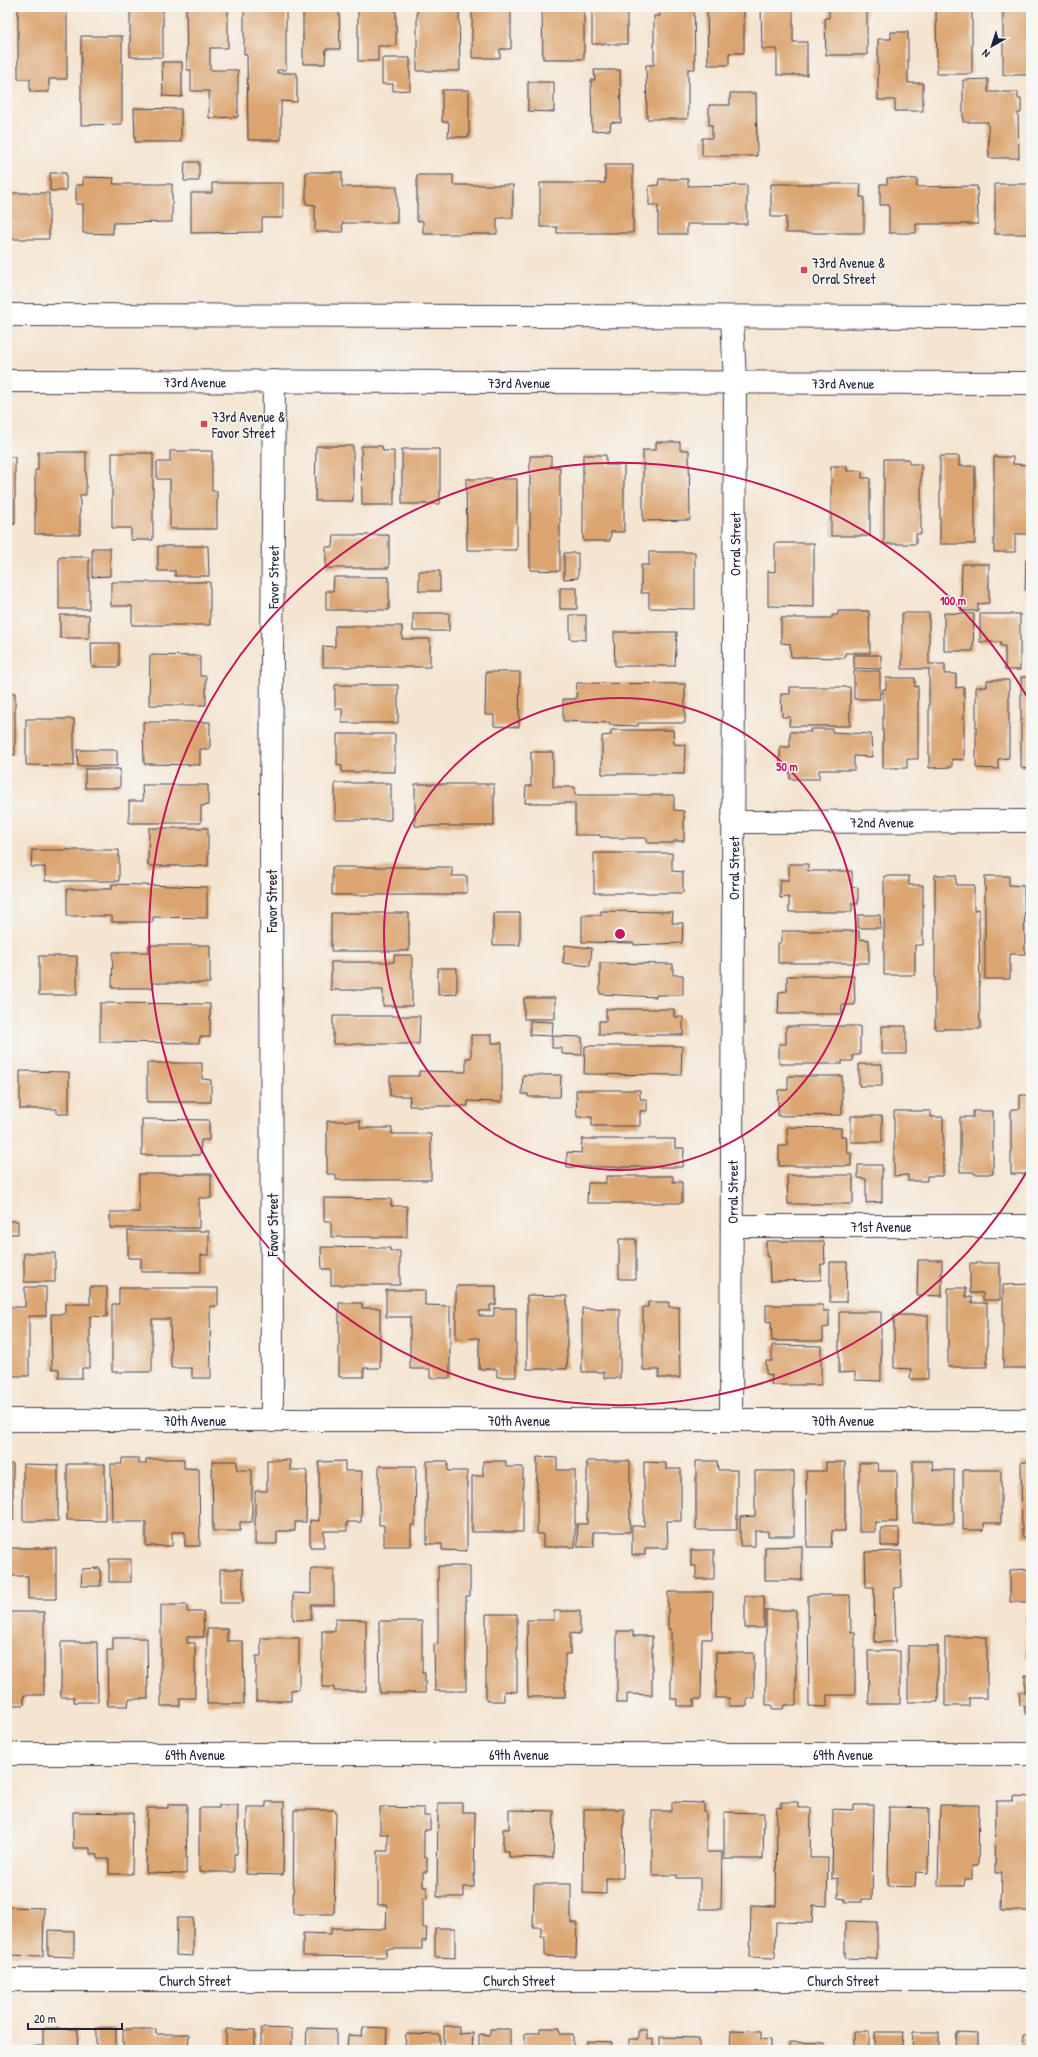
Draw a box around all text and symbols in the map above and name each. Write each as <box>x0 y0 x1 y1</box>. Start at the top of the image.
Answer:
north arrow <box>972 26 1012 66</box>
text: N <box>979 46 992 61</box>
place label: 73rd Avenue & Orral Street <box>812 253 885 288</box>
marker: 73rd Avenue & Orral Street <box>799 265 809 275</box>
street label: 73rd Avenue <box>164 372 227 391</box>
street label: 73rd Avenue <box>488 372 551 392</box>
street label: 73rd Avenue <box>812 373 875 392</box>
place label: 73rd Avenue & Favor Street <box>211 407 285 442</box>
marker: 73rd Avenue & Favor Street <box>199 419 209 429</box>
street label: Orral Street <box>725 512 744 576</box>
street label: Favor Street <box>263 545 282 610</box>
text: 100 m <box>940 592 966 609</box>
text: 50 m <box>776 758 798 775</box>
street label: 72nd Avenue <box>850 812 914 831</box>
street label: Orral Street <box>724 836 743 900</box>
street label: Favor Street <box>262 869 281 934</box>
centre of rings <box>613 927 627 941</box>
street label: Orral Street <box>722 1160 742 1224</box>
street label: Favor Street <box>263 1193 282 1258</box>
street label: 71st Avenue <box>850 1217 912 1236</box>
street label: 70th Avenue <box>164 1411 227 1430</box>
street label: 70th Avenue <box>488 1411 551 1430</box>
street label: 70th Avenue <box>812 1411 875 1430</box>
street label: 69th Avenue <box>165 1745 226 1764</box>
street label: 69th Avenue <box>489 1745 550 1764</box>
street label: 69th Avenue <box>813 1745 874 1764</box>
street label: Church Street <box>159 1971 231 1990</box>
street label: Church Street <box>483 1971 555 1990</box>
street label: Church Street <box>807 1971 879 1990</box>
scale bar <box>28 2005 122 2031</box>
text: 20 m <box>34 2010 56 2027</box>

